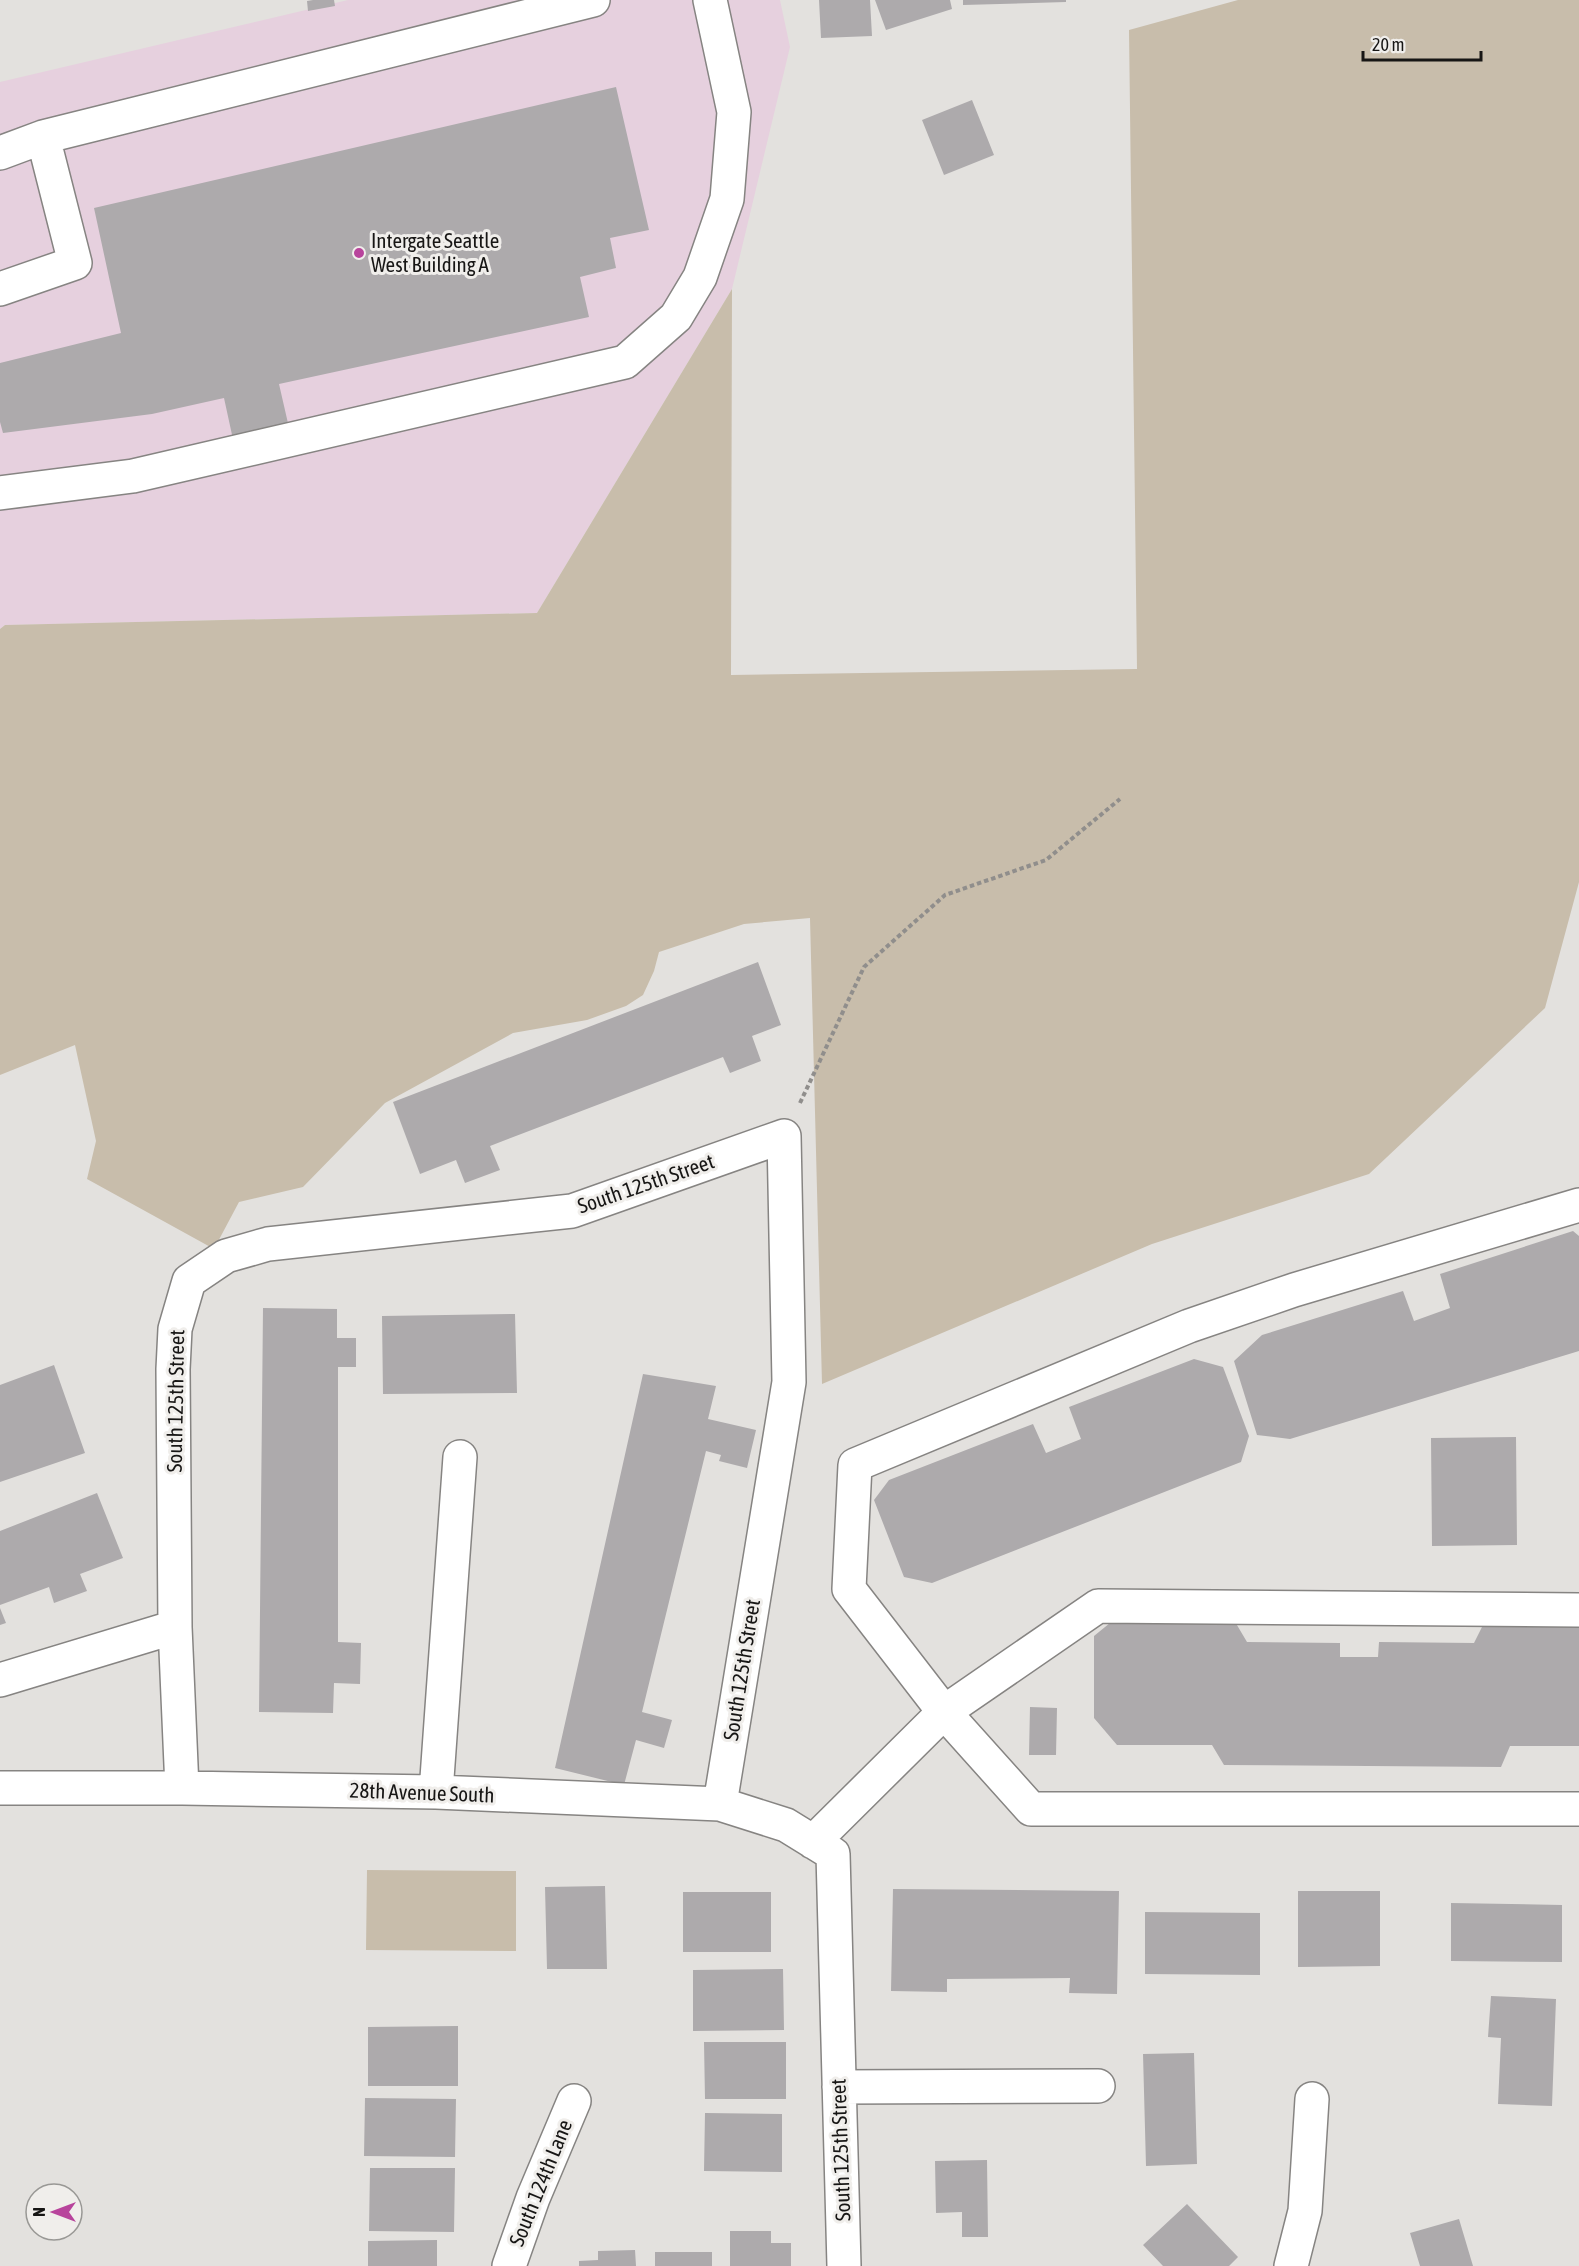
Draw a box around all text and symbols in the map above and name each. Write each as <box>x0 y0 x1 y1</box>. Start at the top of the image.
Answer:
scale bar <box>1363 24 1482 62</box>
text: 20 m <box>1372 34 1404 55</box>
place label: Intergate Seattle West Building A <box>371 228 499 276</box>
marker: Intergate Seattle West Building A <box>352 246 366 260</box>
street label: South 125th Street <box>574 1148 717 1218</box>
street label: South 125th Street <box>162 1329 188 1473</box>
street label: South 125th Street <box>718 1597 764 1742</box>
street label: 28th Avenue South <box>349 1777 495 1807</box>
street label: South 125th Street <box>826 2078 854 2222</box>
street label: South 124th Lane <box>504 2116 576 2249</box>
north arrow <box>24 2182 84 2242</box>
text: N <box>30 2207 48 2217</box>

